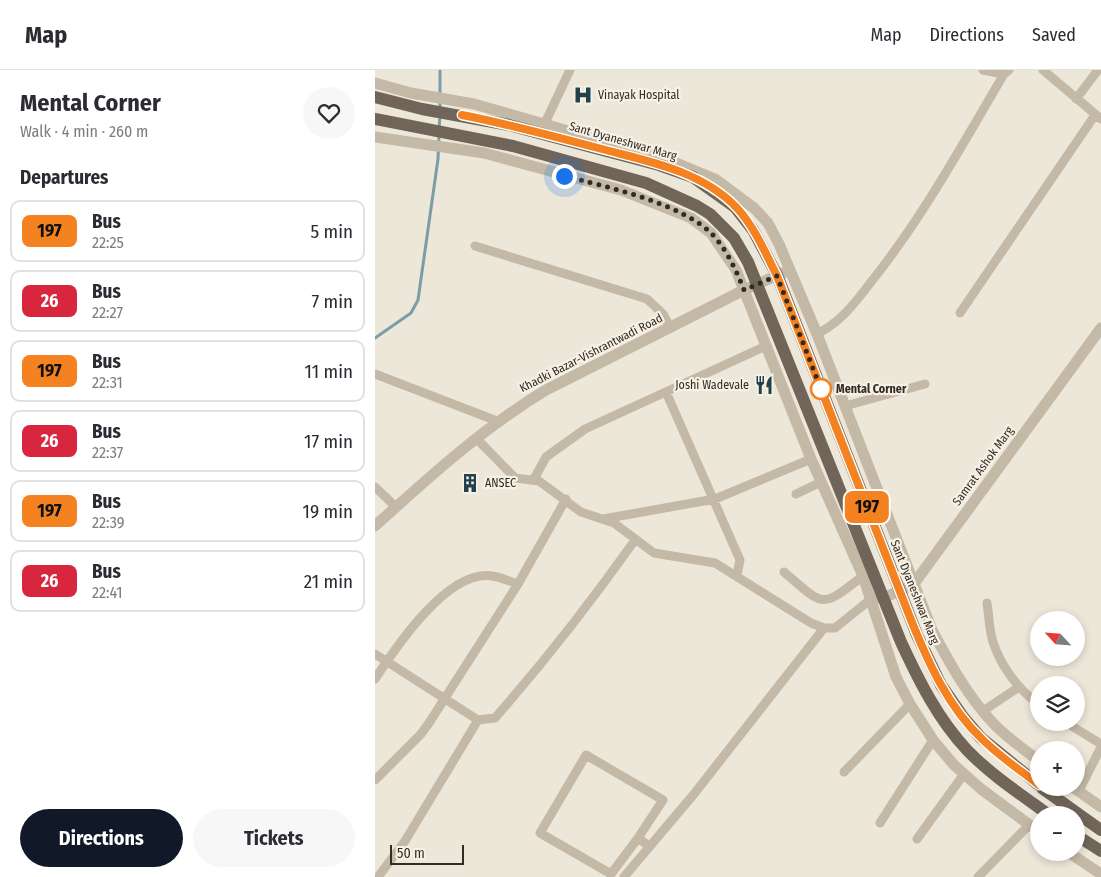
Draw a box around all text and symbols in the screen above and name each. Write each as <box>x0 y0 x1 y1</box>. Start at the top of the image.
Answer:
text: Map <box>25 21 67 49</box>
text: Map <box>870 24 902 46</box>
text: Directions <box>930 24 1004 46</box>
text: Saved <box>1032 24 1076 46</box>
hospital icon: Vinayak Hospital <box>572 84 594 106</box>
button: heart <box>303 87 355 139</box>
place label: Vinayak Hospital <box>598 88 680 102</box>
text: Mental Corner <box>20 89 161 117</box>
street label: Sant Dyaneshwar Marg <box>568 119 679 163</box>
text: Walk · 4 min · 260 m <box>20 122 148 141</box>
your location <box>552 164 577 189</box>
text: Departures <box>20 166 108 189</box>
text: Bus <box>92 210 121 233</box>
text: 197 <box>37 220 62 242</box>
text: 5 min <box>310 220 353 243</box>
text: 22:25 <box>92 233 124 252</box>
text: Bus <box>92 280 121 303</box>
text: 26 <box>41 290 58 312</box>
text: 7 min <box>311 290 353 313</box>
text: 22:27 <box>92 303 123 322</box>
street label: Khadki Bazar-Vishrantwadi Road <box>517 311 665 395</box>
text: Bus <box>92 350 121 373</box>
text: 197 <box>37 360 62 382</box>
text: 11 min <box>305 360 353 383</box>
text: 22:31 <box>92 373 123 392</box>
restaurant icon: Joshi Wadevale <box>753 374 775 396</box>
place label: Joshi Wadevale <box>675 378 749 392</box>
marker: Mental Corner <box>810 378 832 400</box>
place label: Mental Corner <box>836 382 907 396</box>
text: Bus <box>92 420 121 443</box>
street label: Samrat Ashok Marg <box>950 424 1017 508</box>
text: 26 <box>41 430 58 452</box>
text: 17 min <box>304 430 353 453</box>
text: 22:37 <box>92 443 123 462</box>
building icon: ANSEC <box>459 472 481 494</box>
place label: ANSEC <box>485 476 516 490</box>
text: Bus <box>92 490 121 513</box>
line badge: 197 <box>838 491 896 523</box>
text: 197 <box>855 496 879 518</box>
text: 197 <box>37 500 62 522</box>
text: 19 min <box>302 500 353 523</box>
text: 22:39 <box>92 513 124 532</box>
street label: Sant Dyaneshwar Marg <box>888 538 942 647</box>
text: Bus <box>92 560 121 583</box>
text: 26 <box>41 570 58 592</box>
text: 21 min <box>304 570 353 593</box>
text: 22:41 <box>92 583 123 602</box>
north arrow <box>1030 611 1085 666</box>
map controls <box>1030 611 1085 861</box>
button: layers <box>1030 676 1085 731</box>
button: + <box>1030 741 1085 796</box>
button: − <box>1030 806 1085 861</box>
button: Directions <box>20 809 183 867</box>
button: Tickets <box>193 809 355 867</box>
scale bar <box>390 842 464 865</box>
text: 50 m <box>397 845 425 862</box>

